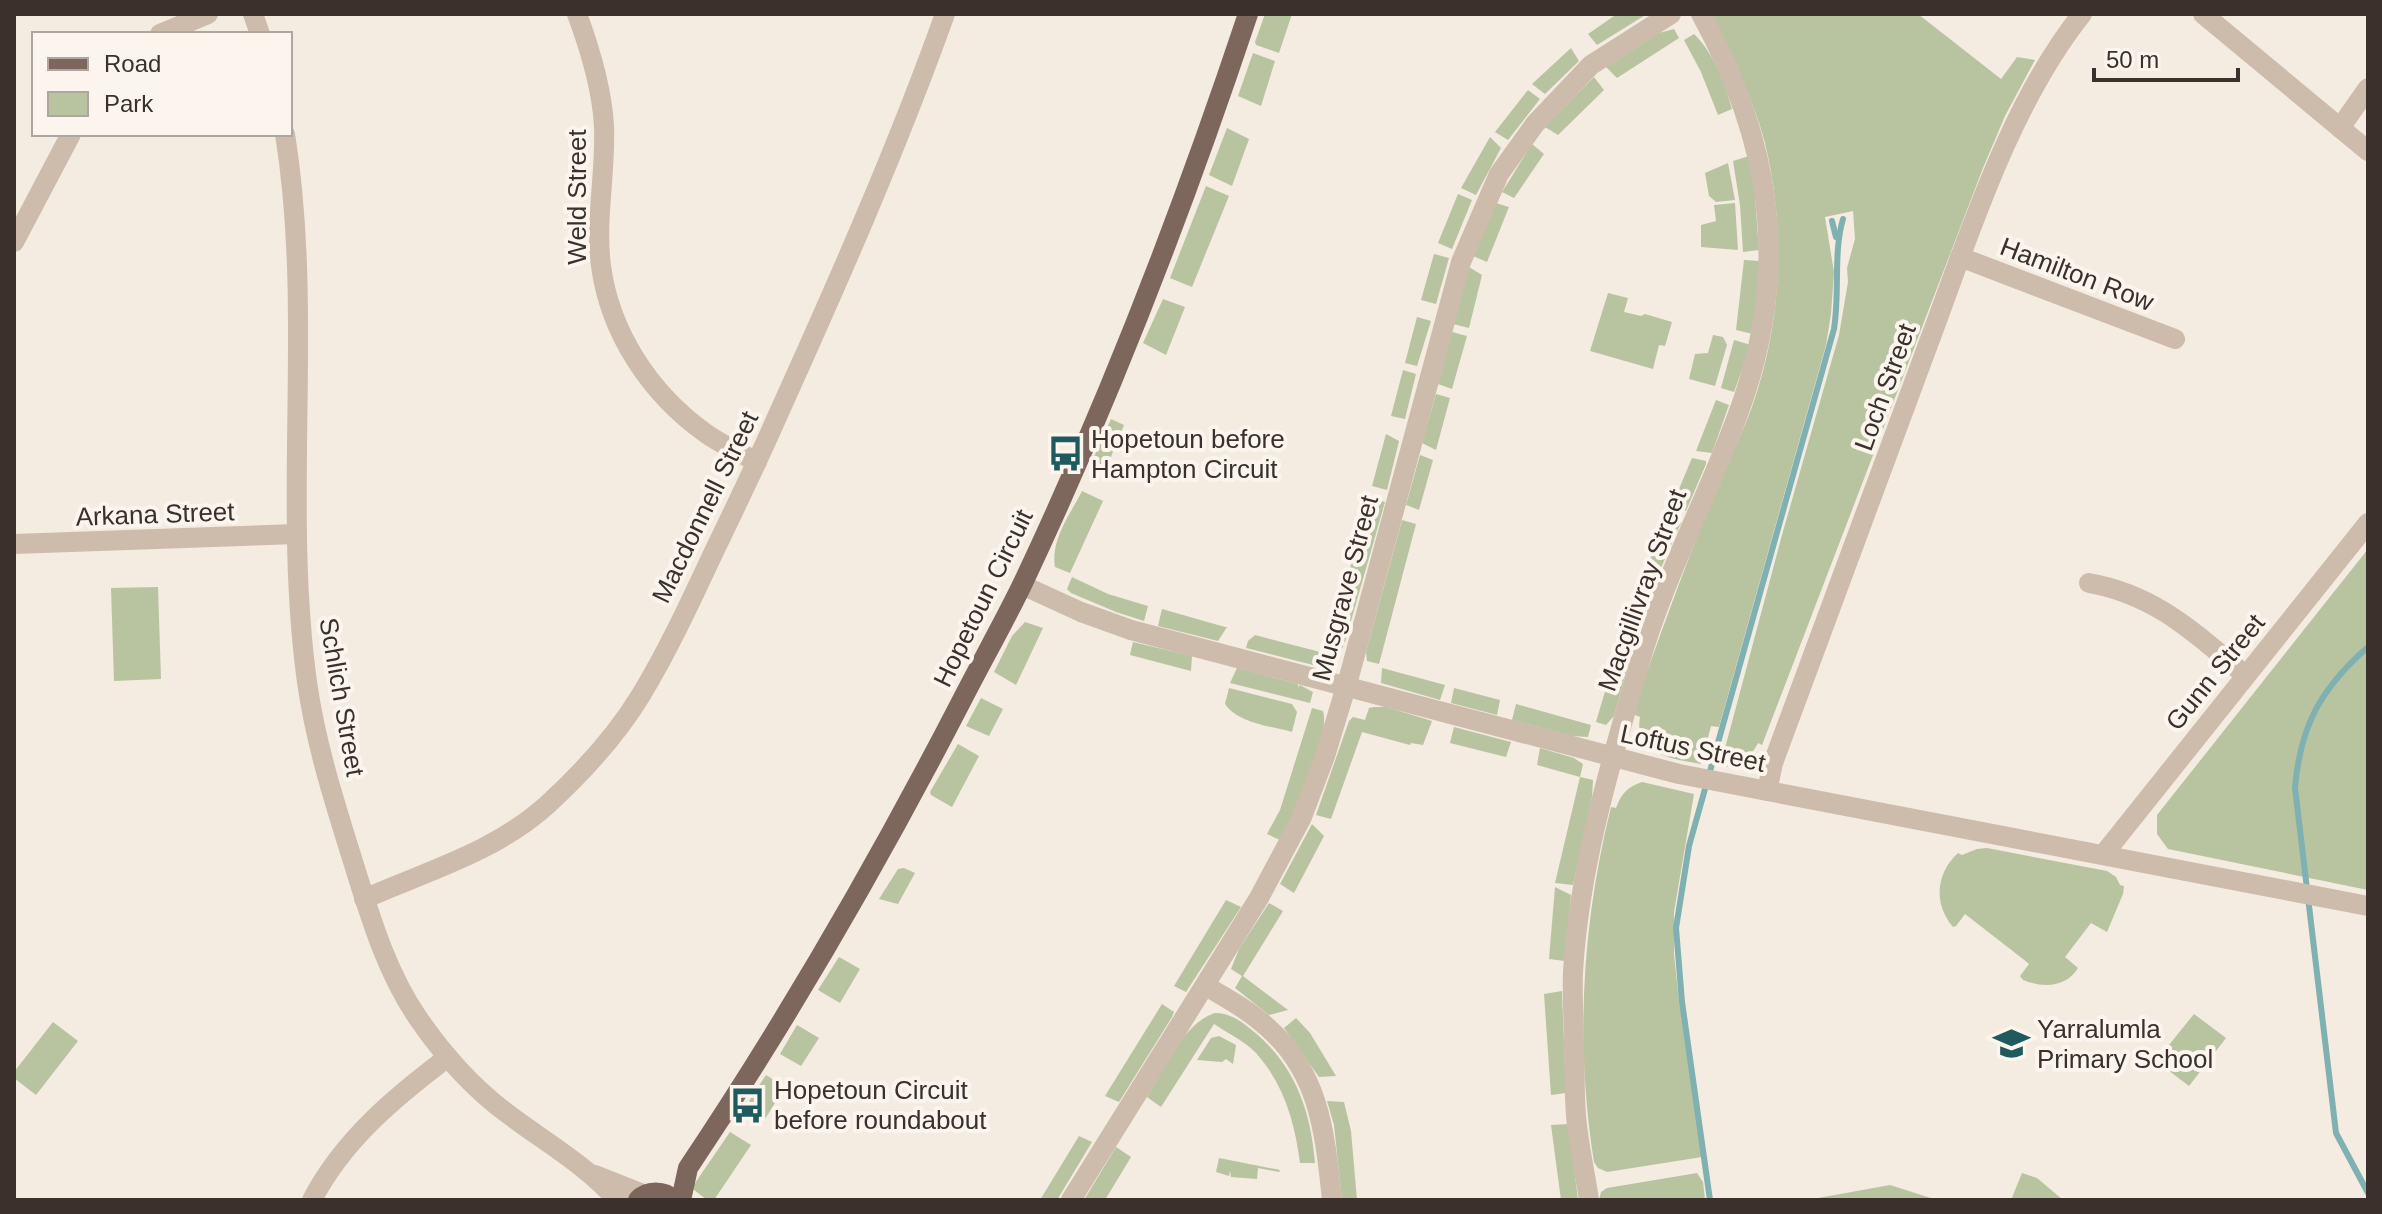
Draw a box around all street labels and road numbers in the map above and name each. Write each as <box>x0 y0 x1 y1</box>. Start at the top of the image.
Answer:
street label: Weld Street <box>562 129 592 265</box>
street label: Hamilton Row <box>1996 231 2158 317</box>
street label: Loch Street <box>1848 319 1922 455</box>
street label: Macdonnell Street <box>646 406 765 608</box>
street label: Macgillivray Street <box>1592 484 1693 695</box>
street label: Musgrave Street <box>1306 491 1384 684</box>
street label: Arkana Street <box>75 496 236 532</box>
street label: Hopetoun Circuit <box>927 504 1039 692</box>
street label: Gunn Street <box>2159 607 2271 736</box>
street label: Schlich Street <box>313 615 371 779</box>
street label: Loftus Street <box>1618 718 1769 778</box>

